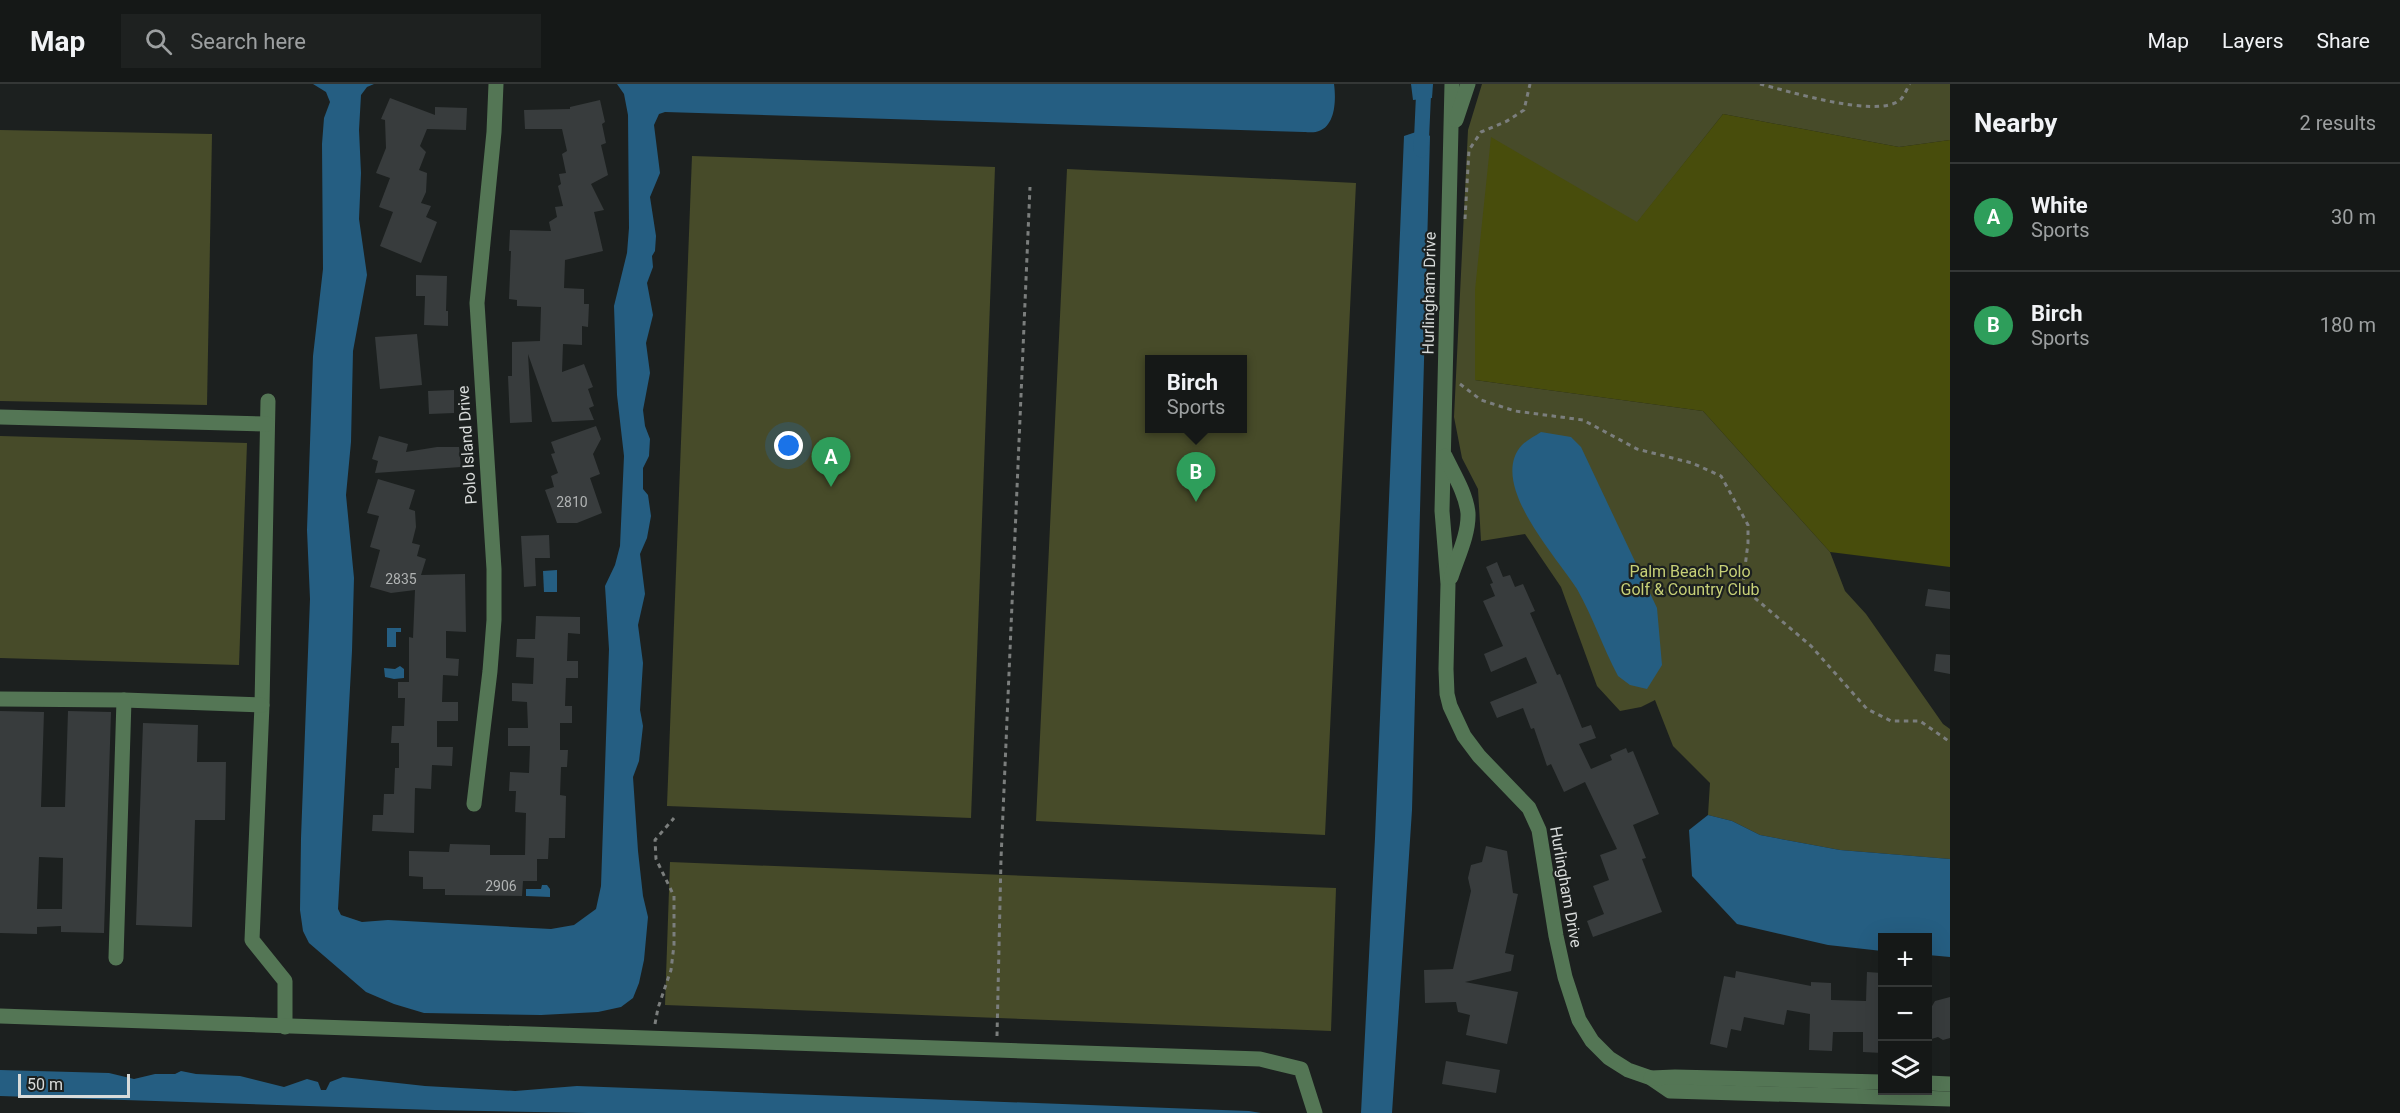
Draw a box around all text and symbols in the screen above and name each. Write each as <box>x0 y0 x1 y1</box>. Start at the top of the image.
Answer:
search box <box>121 14 541 68</box>
text: Map <box>30 25 85 58</box>
icon: search <box>142 25 175 58</box>
text: Search here <box>190 29 306 54</box>
text: Map <box>2147 29 2189 53</box>
text: Layers <box>2222 29 2283 53</box>
text: Share <box>2316 29 2370 53</box>
text: Nearby <box>1974 108 2057 138</box>
text: 2 results <box>2300 111 2376 135</box>
text: White <box>2031 193 2088 218</box>
text: A <box>1987 205 2000 229</box>
text: 30 m <box>2331 205 2376 229</box>
text: Sports <box>2031 218 2090 242</box>
street label: Hurlingham Drive <box>1418 231 1440 355</box>
text: Birch <box>2031 301 2083 326</box>
text: B <box>1987 313 2000 337</box>
text: 180 m <box>2320 313 2376 337</box>
text: Sports <box>2031 326 2090 350</box>
popup <box>1145 355 1247 433</box>
text: Birch <box>1167 370 1218 395</box>
street label: Polo Island Drive <box>453 385 481 505</box>
text: Sports <box>1167 395 1225 419</box>
your location <box>774 431 803 460</box>
pin: A <box>812 438 850 487</box>
pin: B <box>1176 452 1216 502</box>
house number: 2810 <box>556 494 588 510</box>
park label: Palm Beach Polo Golf & Country Club <box>1620 562 1760 599</box>
house number: 2835 <box>385 571 417 587</box>
street label: Hurlingham Drive <box>1546 825 1586 949</box>
house number: 2906 <box>485 878 517 894</box>
map controls <box>1878 933 1932 1095</box>
button: + <box>1878 933 1932 987</box>
button: − <box>1878 987 1932 1041</box>
button: layers <box>1878 1041 1932 1095</box>
scale bar <box>18 1071 130 1098</box>
text: 50 m <box>27 1075 63 1094</box>

